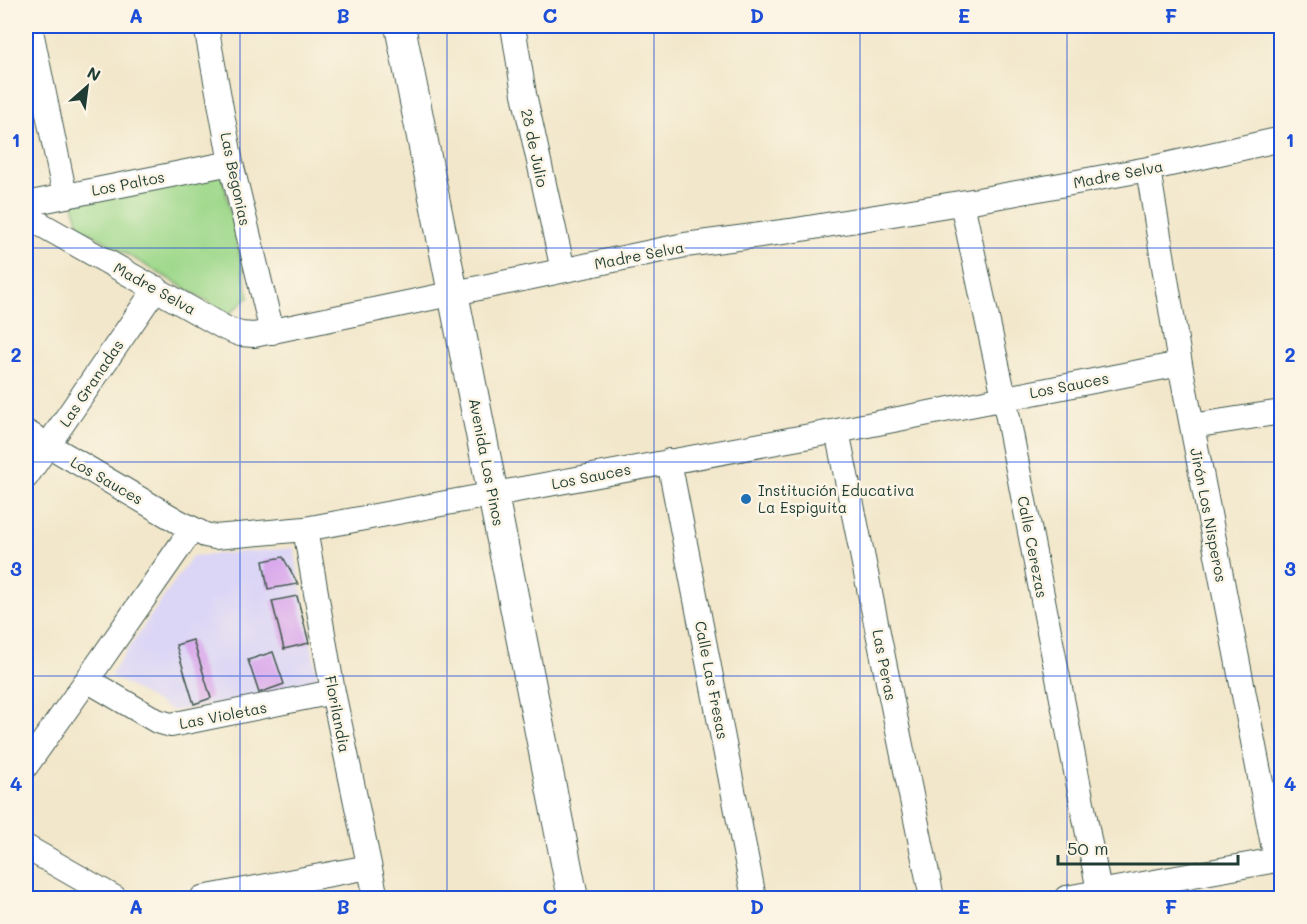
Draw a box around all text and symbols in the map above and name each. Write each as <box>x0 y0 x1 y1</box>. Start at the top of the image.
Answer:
text: A <box>129 2 143 28</box>
text: B <box>336 2 350 28</box>
text: C <box>543 2 558 28</box>
text: D <box>750 2 764 28</box>
text: E <box>958 2 970 28</box>
text: F <box>1165 2 1178 28</box>
north arrow <box>57 57 117 117</box>
text: N <box>84 61 105 85</box>
street label: 28 de Julio <box>517 107 553 189</box>
text: 1 <box>12 126 20 152</box>
text: 1 <box>1286 126 1294 152</box>
street label: Las Begonias <box>216 130 256 228</box>
street label: Madre Selva <box>1071 155 1165 193</box>
street label: Los Paltos <box>90 166 166 200</box>
street label: Madre Selva <box>592 236 686 274</box>
street label: Madre Selva <box>110 257 200 319</box>
street label: Las Granadas <box>54 335 128 431</box>
text: 2 <box>10 341 22 367</box>
text: 2 <box>1284 341 1296 367</box>
street label: Los Sauces <box>1028 368 1110 402</box>
street label: Avenida Los Pinos <box>465 396 509 528</box>
street label: Jirón Los Nisperos <box>1186 446 1232 584</box>
street label: Los Sauces <box>67 451 147 509</box>
street label: Los Sauces <box>550 459 632 493</box>
place label: Institución Educativa La Espiguita <box>758 480 915 517</box>
marker: Institución Educativa La Espiguita <box>739 492 753 506</box>
street label: Calle Cerezas <box>1013 494 1053 600</box>
text: 3 <box>10 555 22 581</box>
text: 3 <box>1284 555 1296 581</box>
street label: Calle Las Fresas <box>691 619 733 741</box>
street label: Las Peras <box>868 628 902 702</box>
street label: Florilandia <box>321 674 355 754</box>
street label: Las Violetas <box>178 697 268 733</box>
text: 4 <box>10 770 23 796</box>
text: 4 <box>1284 770 1297 796</box>
scale bar <box>1058 828 1238 866</box>
text: 50 m <box>1067 836 1109 860</box>
text: A <box>129 893 143 919</box>
text: B <box>336 893 350 919</box>
text: C <box>543 893 558 919</box>
text: D <box>750 893 764 919</box>
text: E <box>958 893 970 919</box>
text: F <box>1165 893 1178 919</box>

